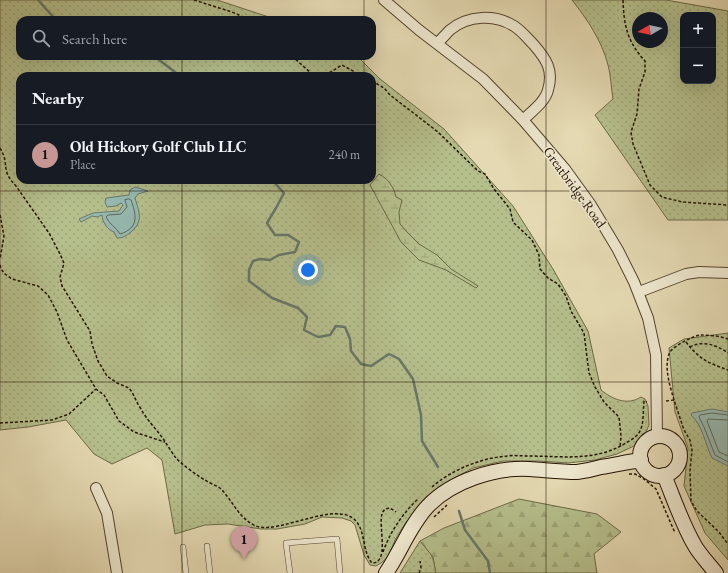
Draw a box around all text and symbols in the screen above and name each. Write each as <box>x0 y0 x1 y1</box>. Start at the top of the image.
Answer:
north arrow <box>632 12 668 48</box>
map controls <box>680 12 716 84</box>
button: + <box>680 12 716 48</box>
search box <box>16 16 376 60</box>
icon: search <box>30 27 52 49</box>
text: Search here <box>62 29 127 48</box>
button: − <box>680 48 716 84</box>
text: Nearby <box>32 87 84 109</box>
text: Old Hickory Golf Club LLC <box>70 137 246 156</box>
street label: Greatbridge Road <box>539 143 611 232</box>
text: 1 <box>42 146 48 163</box>
text: 240 m <box>329 146 360 163</box>
text: Place <box>70 156 96 173</box>
your location <box>298 260 318 280</box>
pin: 1 <box>231 526 257 559</box>

